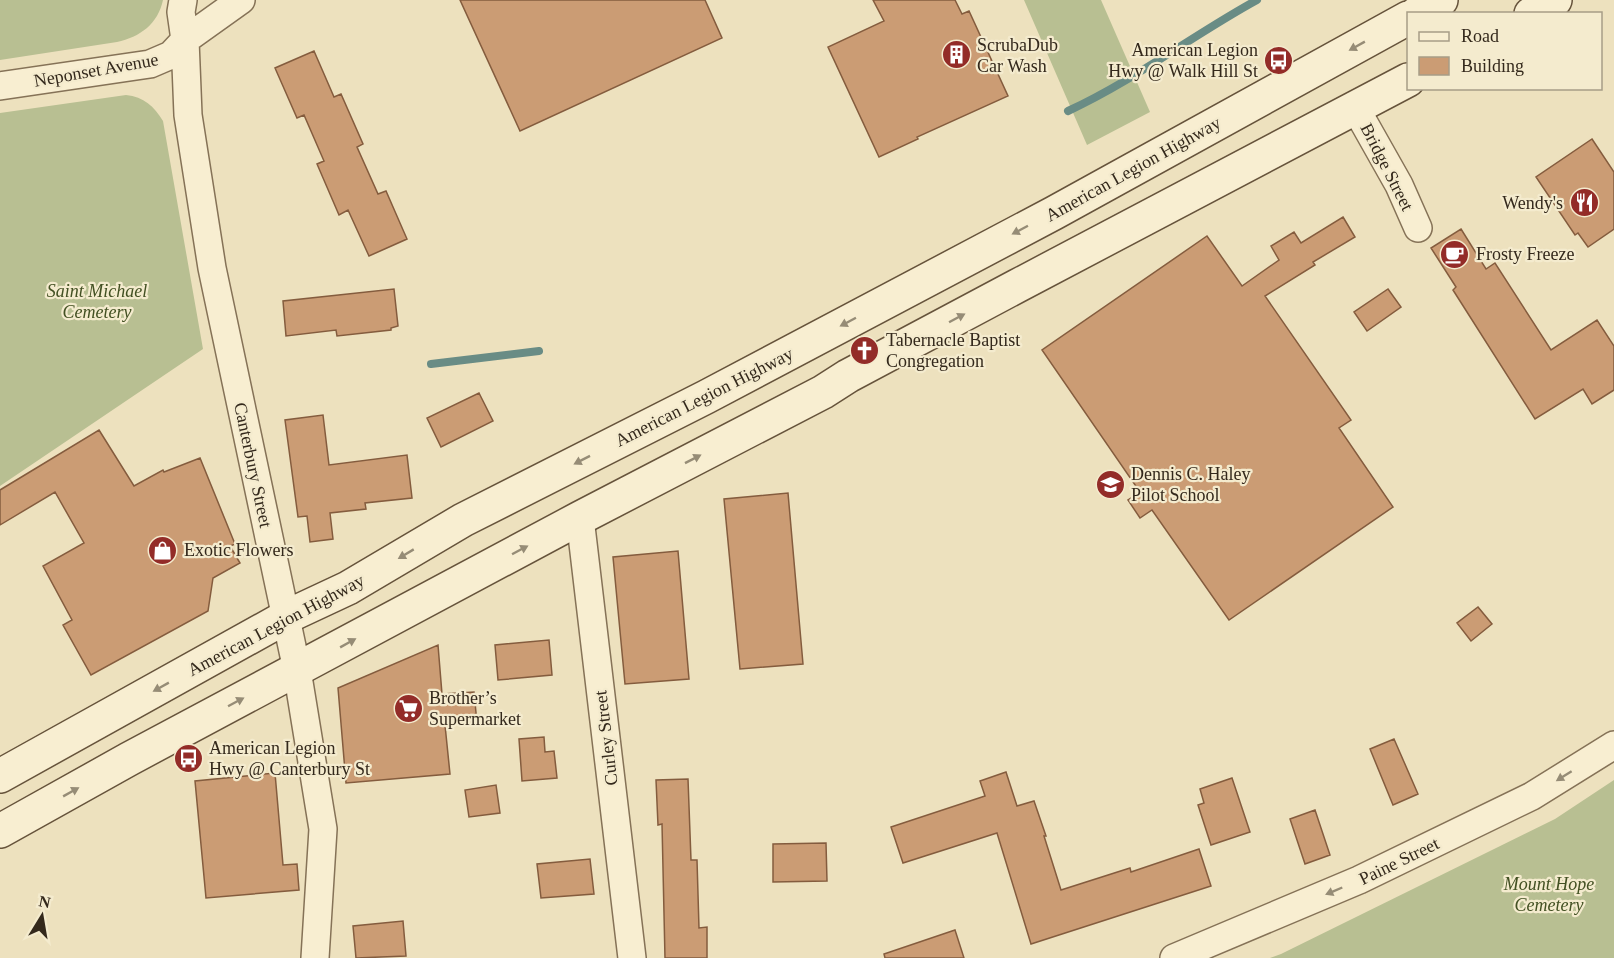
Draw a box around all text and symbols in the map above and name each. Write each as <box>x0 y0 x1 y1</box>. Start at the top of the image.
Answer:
legend <box>1407 12 1602 90</box>
text: Road <box>1461 26 1499 46</box>
place label: ScrubaDub Car Wash <box>977 35 1058 76</box>
building icon: ScrubaDub Car Wash <box>940 39 972 71</box>
place label: American Legion Hwy @ Walk Hill St <box>1108 40 1258 81</box>
one-way arrow <box>1348 41 1365 51</box>
bus stop icon: American Legion Hwy @ Walk Hill St <box>1263 44 1295 76</box>
street label: Neponset Avenue <box>32 49 160 91</box>
text: Building <box>1461 56 1524 76</box>
street label: American Legion Highway <box>1042 113 1224 225</box>
street label: Bridge Street <box>1356 120 1418 214</box>
restaurant icon: Wendy's <box>1568 187 1600 219</box>
place label: Wendy's <box>1502 193 1563 213</box>
one-way arrow <box>1012 226 1029 235</box>
cafe icon: Frosty Freeze <box>1439 238 1471 270</box>
place label: Frosty Freeze <box>1476 244 1574 264</box>
park label: Saint Michael Cemetery <box>47 281 147 322</box>
one-way arrow <box>949 313 966 323</box>
one-way arrow <box>839 317 856 327</box>
place label: Tabernacle Baptist Congregation <box>886 330 1020 371</box>
church icon: Tabernacle Baptist Congregation <box>849 334 881 366</box>
street label: American Legion Highway <box>612 343 796 451</box>
street label: Canterbury Street <box>230 401 276 529</box>
one-way arrow <box>573 455 590 465</box>
one-way arrow <box>684 455 701 464</box>
place label: Dennis C. Haley Pilot School <box>1131 464 1250 505</box>
school or university icon: Dennis C. Haley Pilot School <box>1094 468 1126 500</box>
shop icon: Exotic Flowers <box>147 534 179 566</box>
place label: Exotic Flowers <box>184 540 294 560</box>
one-way arrow <box>512 545 529 555</box>
one-way arrow <box>398 548 415 558</box>
street label: American Legion Highway <box>184 570 368 680</box>
one-way arrow <box>340 638 357 648</box>
one-way arrow <box>152 682 169 692</box>
place label: Brother’s Supermarket <box>429 688 521 729</box>
street label: Curley Street <box>590 689 622 787</box>
supermarket icon: Brother’s Supermarket <box>392 692 424 724</box>
one-way arrow <box>228 697 245 707</box>
place label: American Legion Hwy @ Canterbury St <box>209 738 370 779</box>
bus stop icon: American Legion Hwy @ Canterbury St <box>172 742 204 774</box>
one-way arrow <box>1556 770 1572 781</box>
one-way arrow <box>62 787 79 797</box>
street label: Paine Street <box>1356 833 1442 889</box>
park label: Mount Hope Cemetery <box>1503 874 1594 915</box>
north arrow <box>12 886 72 946</box>
one-way arrow <box>1324 886 1342 896</box>
text: N <box>37 892 52 911</box>

